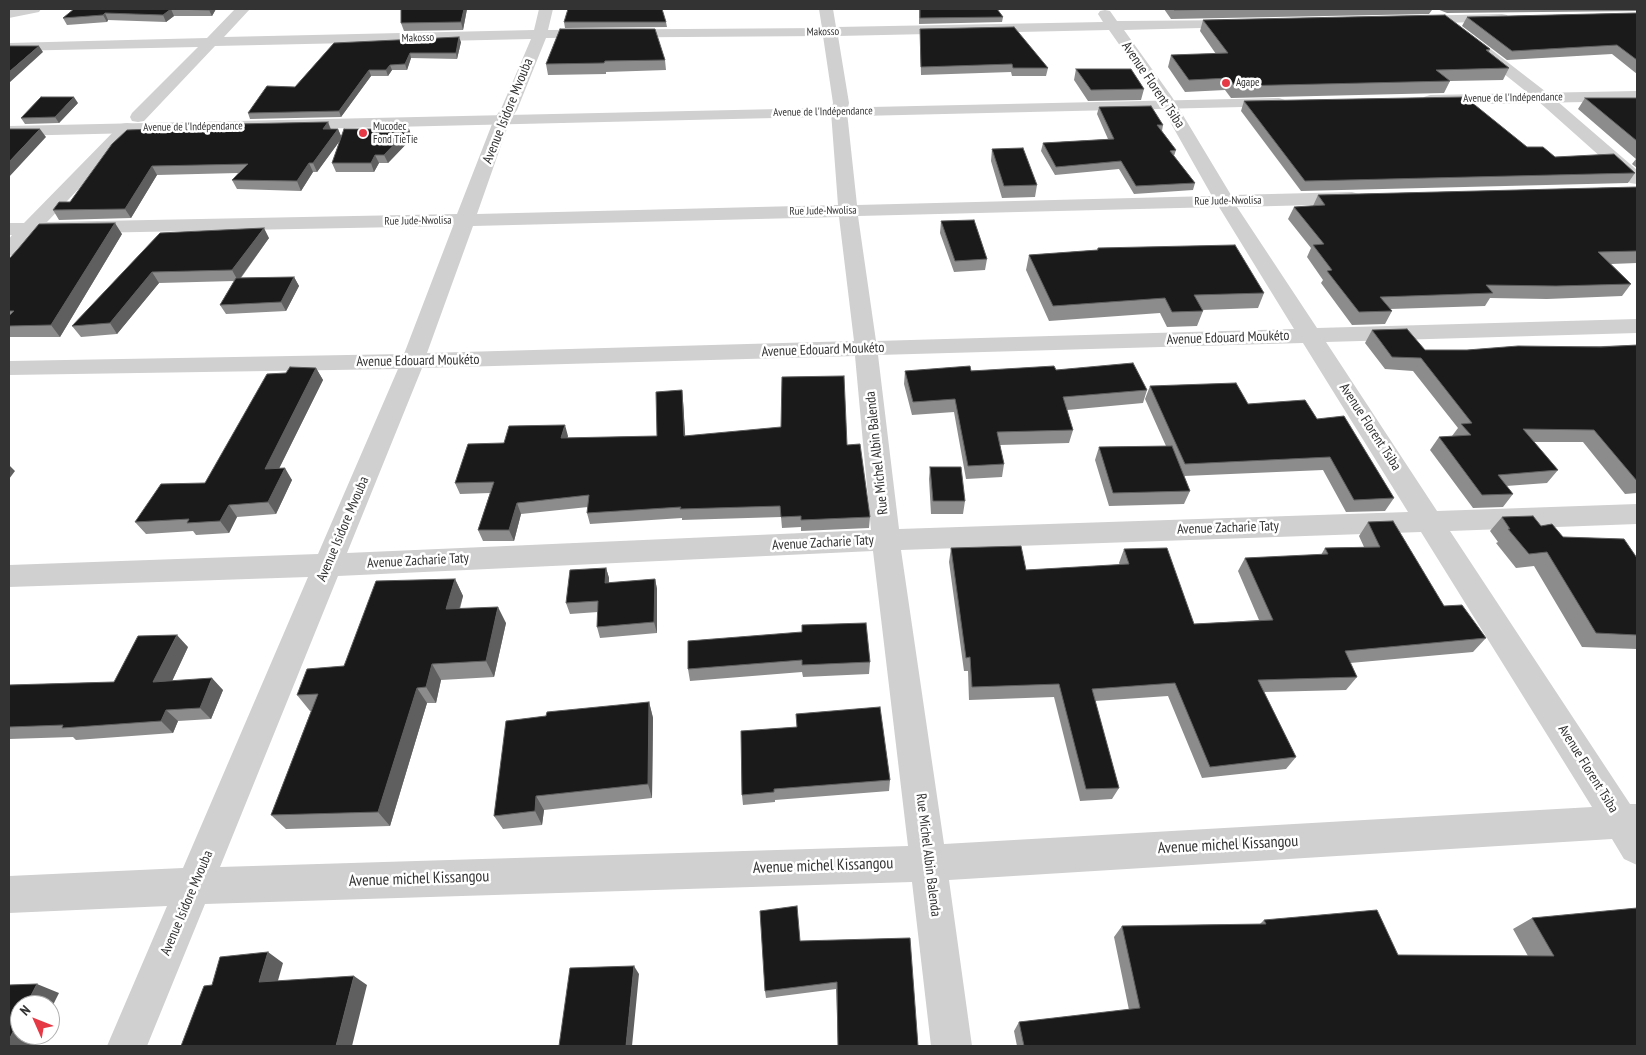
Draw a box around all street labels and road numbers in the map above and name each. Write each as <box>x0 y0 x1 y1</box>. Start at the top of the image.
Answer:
street label: Makosso <box>807 25 839 39</box>
street label: Makosso <box>402 31 434 45</box>
street label: Avenue Florent Tsiba <box>1118 39 1188 131</box>
street label: Avenue Isidore Mvouba <box>479 56 537 166</box>
street label: Avenue de l'Indépendance <box>1463 91 1563 105</box>
street label: Avenue de l'Indépendance <box>773 105 873 119</box>
street label: Avenue de l'Indépendance <box>143 120 243 134</box>
street label: Rue Jude-Nwolisa <box>1194 194 1262 208</box>
street label: Rue Jude-Nwolisa <box>789 204 857 218</box>
street label: Rue Jude-Nwolisa <box>384 214 452 228</box>
street label: Avenue Edouard Moukéto <box>1166 327 1290 349</box>
street label: Avenue Edouard Moukéto <box>761 339 885 361</box>
street label: Avenue Edouard Moukéto <box>356 352 480 370</box>
street label: Avenue Florent Tsiba <box>1336 380 1404 474</box>
street label: Rue Michel Albin Balenda <box>862 391 892 515</box>
street label: Avenue Isidore Mvouba <box>313 474 373 584</box>
street label: Avenue Zacharie Taty <box>1177 518 1279 538</box>
street label: Avenue Zacharie Taty <box>772 532 874 554</box>
street label: Avenue Zacharie Taty <box>367 550 469 572</box>
street label: Avenue Florent Tsiba <box>1554 722 1622 816</box>
street label: Rue Michel Albin Balenda <box>912 793 944 917</box>
street label: Avenue michel Kissangou <box>1157 832 1299 858</box>
street label: Avenue Isidore Mvouba <box>157 848 217 958</box>
street label: Avenue michel Kissangou <box>752 854 894 878</box>
street label: Avenue michel Kissangou <box>348 867 490 891</box>

